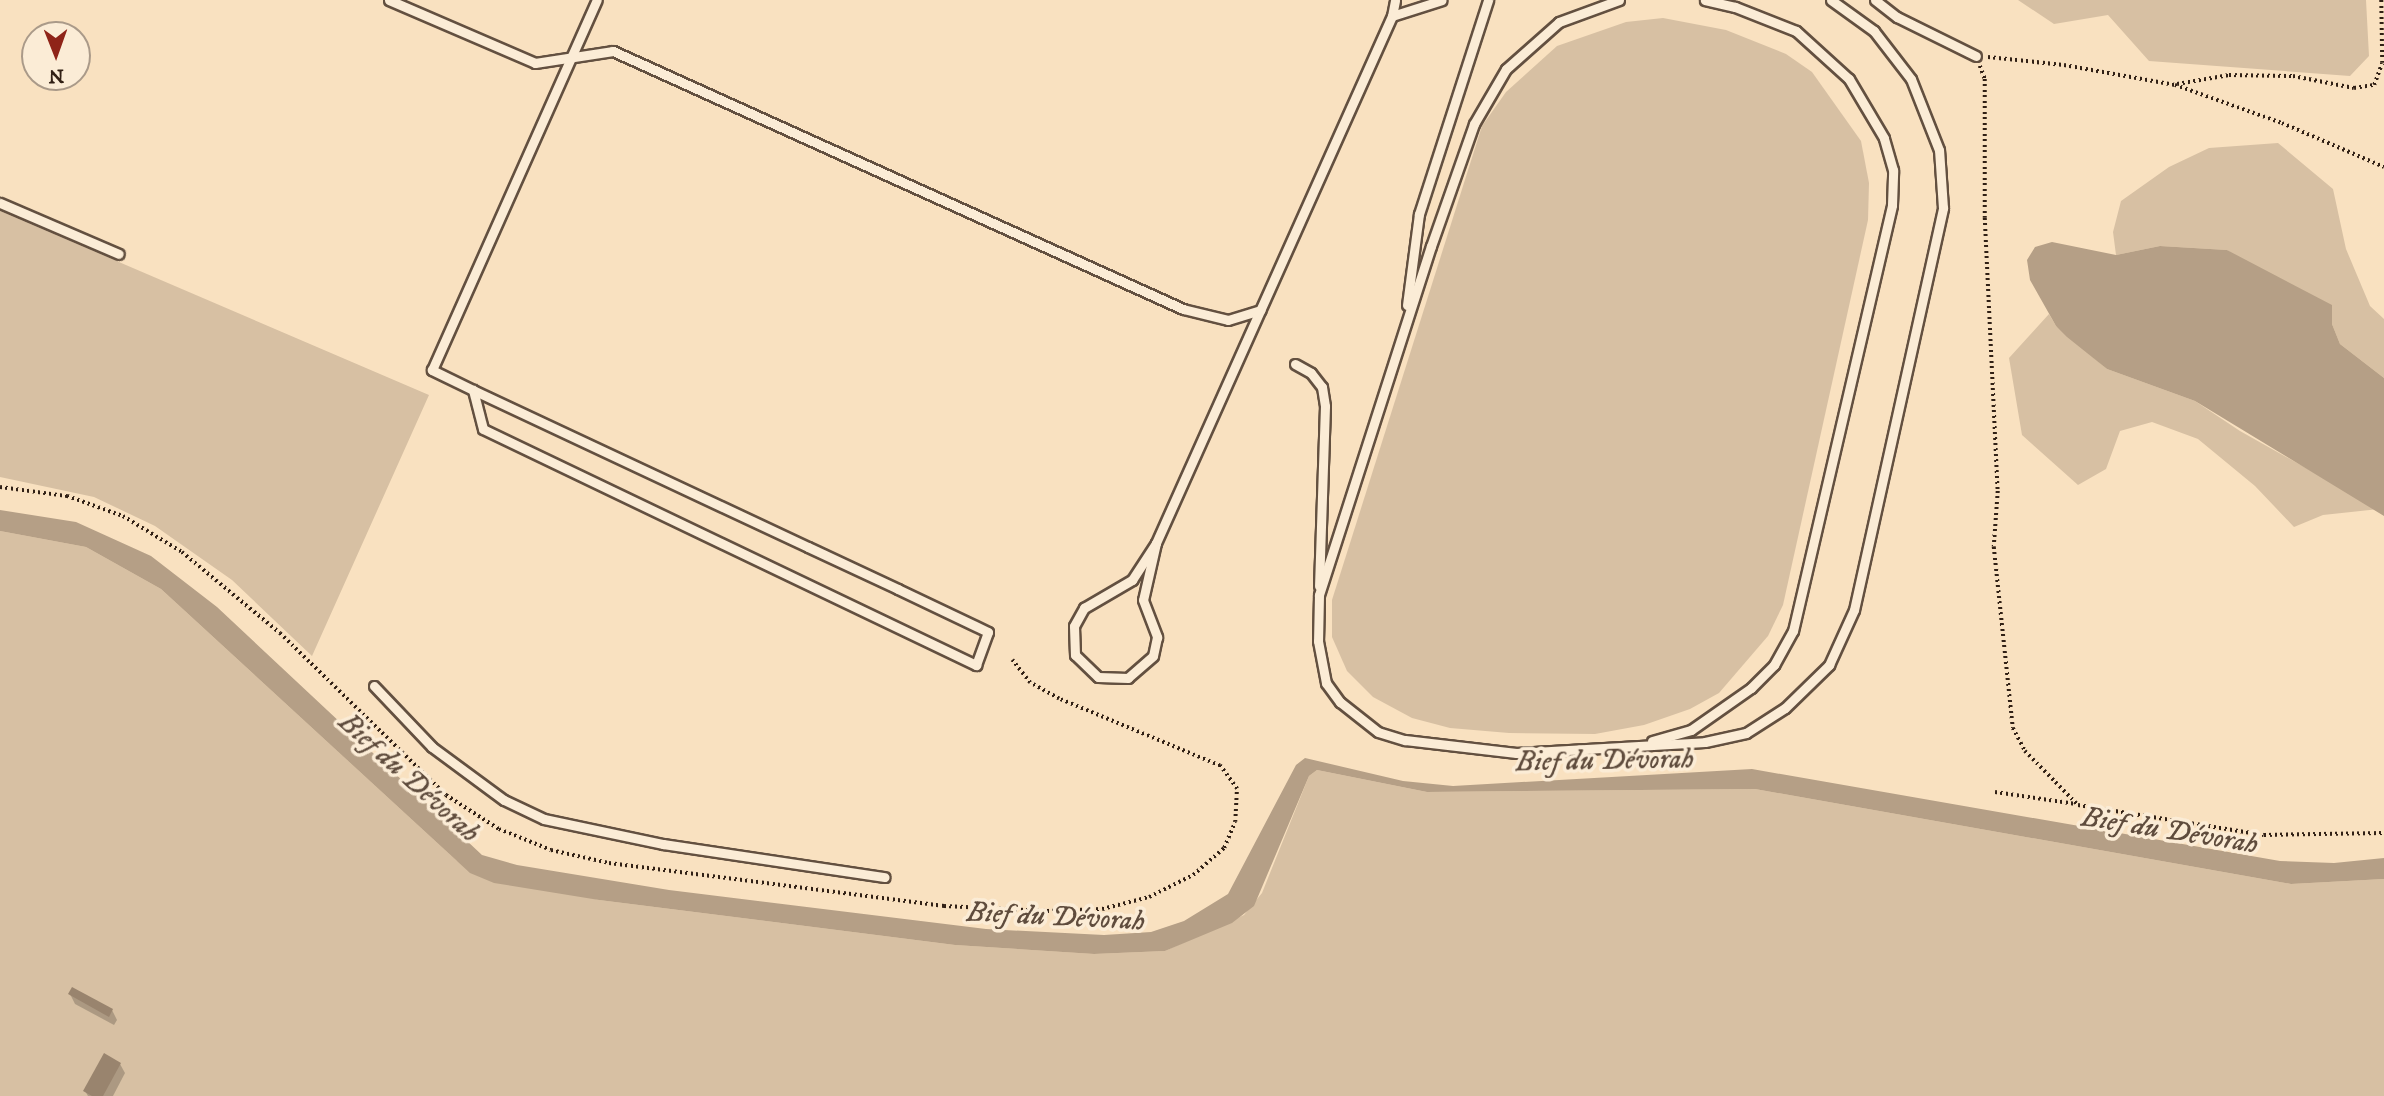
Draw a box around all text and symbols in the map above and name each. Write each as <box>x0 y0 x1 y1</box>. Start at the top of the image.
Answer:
north arrow <box>21 21 91 91</box>
text: N <box>48 64 64 87</box>
water label: Bief du Dévorah <box>332 706 486 850</box>
water label: Bief du Dévorah <box>1516 743 1694 779</box>
water label: Bief du Dévorah <box>2079 800 2261 862</box>
water label: Bief du Dévorah <box>966 896 1146 938</box>

